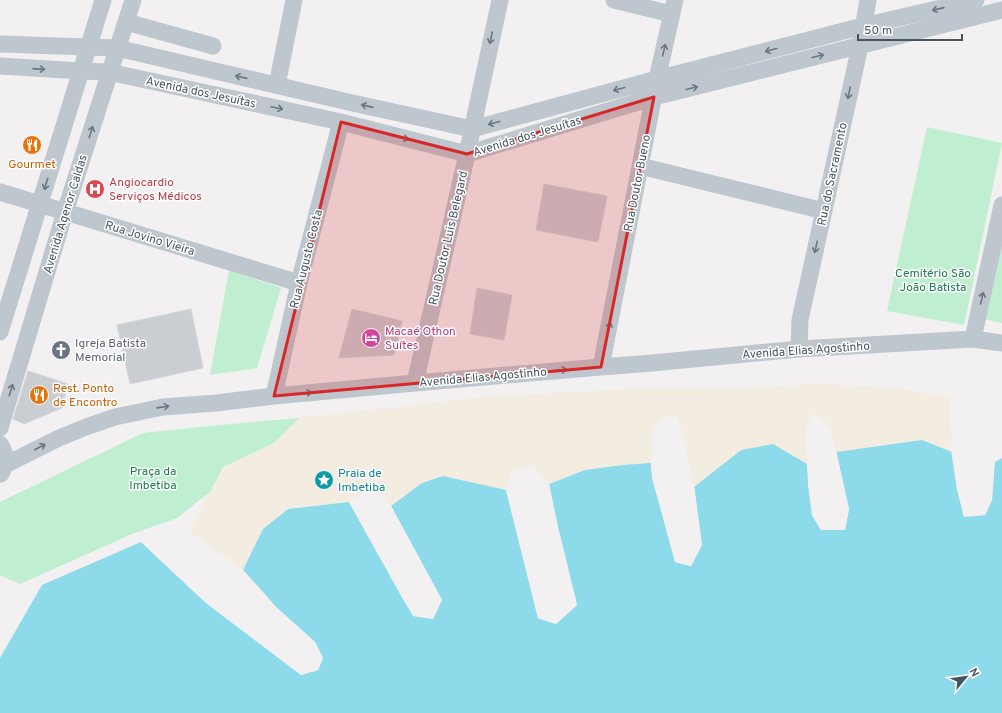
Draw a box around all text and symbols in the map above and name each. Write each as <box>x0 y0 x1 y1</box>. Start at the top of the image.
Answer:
one-way arrow <box>932 5 945 13</box>
scale bar <box>858 16 962 42</box>
text: 50 m <box>864 23 892 39</box>
one-way arrow <box>487 31 495 44</box>
one-way arrow <box>660 44 668 57</box>
one-way arrow <box>765 46 778 54</box>
one-way arrow <box>811 52 824 60</box>
one-way arrow <box>32 65 45 72</box>
one-way arrow <box>234 72 247 80</box>
street label: Avenida dos Jesuítas <box>144 73 257 112</box>
one-way arrow <box>685 83 698 91</box>
one-way arrow <box>613 86 626 94</box>
one-way arrow <box>845 86 853 99</box>
one-way arrow <box>361 102 374 110</box>
one-way arrow <box>270 105 283 113</box>
street label: Avenida dos Jesuítas <box>471 113 583 161</box>
one-way arrow <box>488 120 501 128</box>
street label: Rua do Sacramento <box>814 121 852 227</box>
one-way arrow <box>88 126 95 139</box>
street label: Rua Doutor Bueno <box>621 133 655 233</box>
restaurant icon: Gourmet <box>21 134 43 156</box>
one-way arrow <box>397 135 410 142</box>
street label: Avenida Agenor Caldas <box>40 153 92 276</box>
place label: Gourmet <box>8 157 56 173</box>
street label: Rua Doutor Luis Belegard <box>426 169 472 307</box>
place label: Angiocardio Serviços Médicos <box>109 175 202 205</box>
one-way arrow <box>42 178 49 191</box>
hospital icon: Angiocardio Serviços Médicos <box>84 178 106 200</box>
street label: Rua Augusto Costa <box>287 208 327 311</box>
street label: Rua Jovino Vieira <box>103 218 197 260</box>
one-way arrow <box>811 241 819 254</box>
park label: Cemitério São João Batista <box>895 266 971 296</box>
one-way arrow <box>978 292 986 305</box>
one-way arrow <box>605 322 613 335</box>
place label: Macaé Othon Suítes <box>385 324 456 354</box>
hotel icon: Macaé Othon Suítes <box>360 327 382 349</box>
place label: Igreja Batista Memorial <box>75 336 146 366</box>
church icon: Igreja Batista Memorial <box>50 339 72 361</box>
street label: Avenida Elias Agostinho <box>742 339 871 363</box>
street label: Avenida Elias Agostinho <box>419 364 548 392</box>
one-way arrow <box>554 367 567 374</box>
place label: Rest. Ponto de Encontro <box>53 381 118 411</box>
one-way arrow <box>8 384 15 397</box>
restaurant icon: Rest. Ponto de Encontro <box>28 384 50 406</box>
one-way arrow <box>299 390 312 397</box>
one-way arrow <box>156 404 169 411</box>
one-way arrow <box>34 443 46 450</box>
park label: Praça da Imbetiba <box>129 464 177 494</box>
place label: Praia de Imbetiba <box>338 466 385 496</box>
place icon: Praia de Imbetiba <box>313 469 335 491</box>
north arrow <box>946 657 986 697</box>
text: N <box>966 666 982 679</box>

